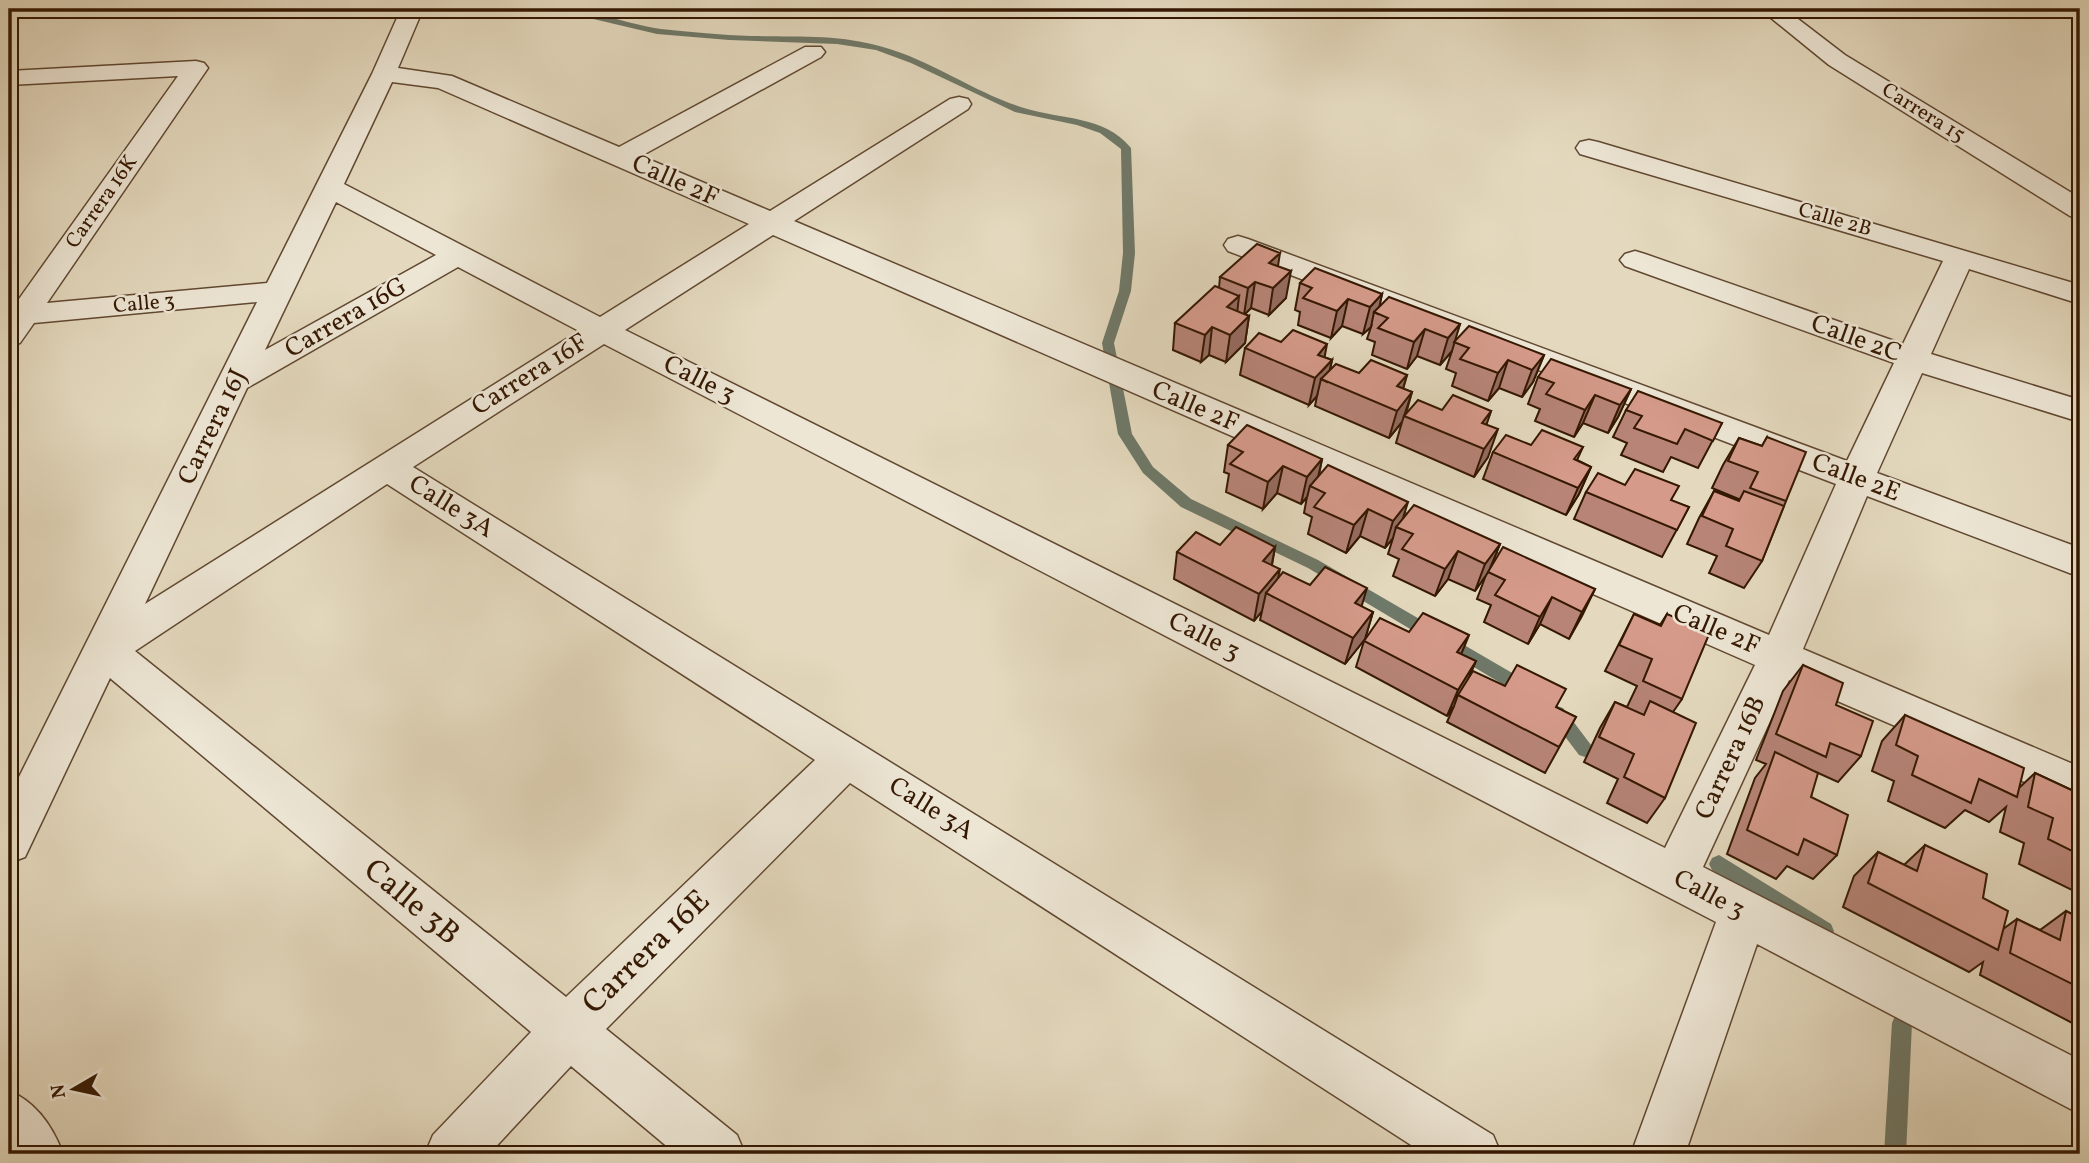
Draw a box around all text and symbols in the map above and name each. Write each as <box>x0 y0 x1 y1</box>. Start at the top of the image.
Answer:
street label: Carrera 15 <box>1876 76 1970 150</box>
street label: Calle 2F <box>626 146 724 216</box>
street label: Carrera 16K <box>59 149 145 255</box>
street label: Calle 2B <box>1795 196 1875 244</box>
street label: Carrera 16G <box>278 269 414 367</box>
street label: Calle 3 <box>112 287 176 321</box>
street label: Calle 2C <box>1806 306 1906 372</box>
street label: Carrera 16F <box>465 325 595 425</box>
street label: Calle 3 <box>657 347 741 413</box>
street label: Carrera 16J <box>169 363 257 491</box>
street label: Calle 2F <box>1146 373 1244 441</box>
street label: Calle 2E <box>1806 445 1906 511</box>
street label: Calle 3A <box>401 467 501 547</box>
street label: Calle 2F <box>1667 596 1765 664</box>
street label: Calle 3 <box>1162 604 1246 670</box>
street label: Carrera 16B <box>1687 690 1775 826</box>
street label: Calle 3A <box>881 769 981 849</box>
street label: Calle 3B <box>353 850 469 956</box>
street label: Calle 3 <box>1667 861 1751 929</box>
street label: Carrera 16E <box>573 881 721 1025</box>
north arrow <box>38 1054 108 1124</box>
text: N <box>45 1082 73 1100</box>

